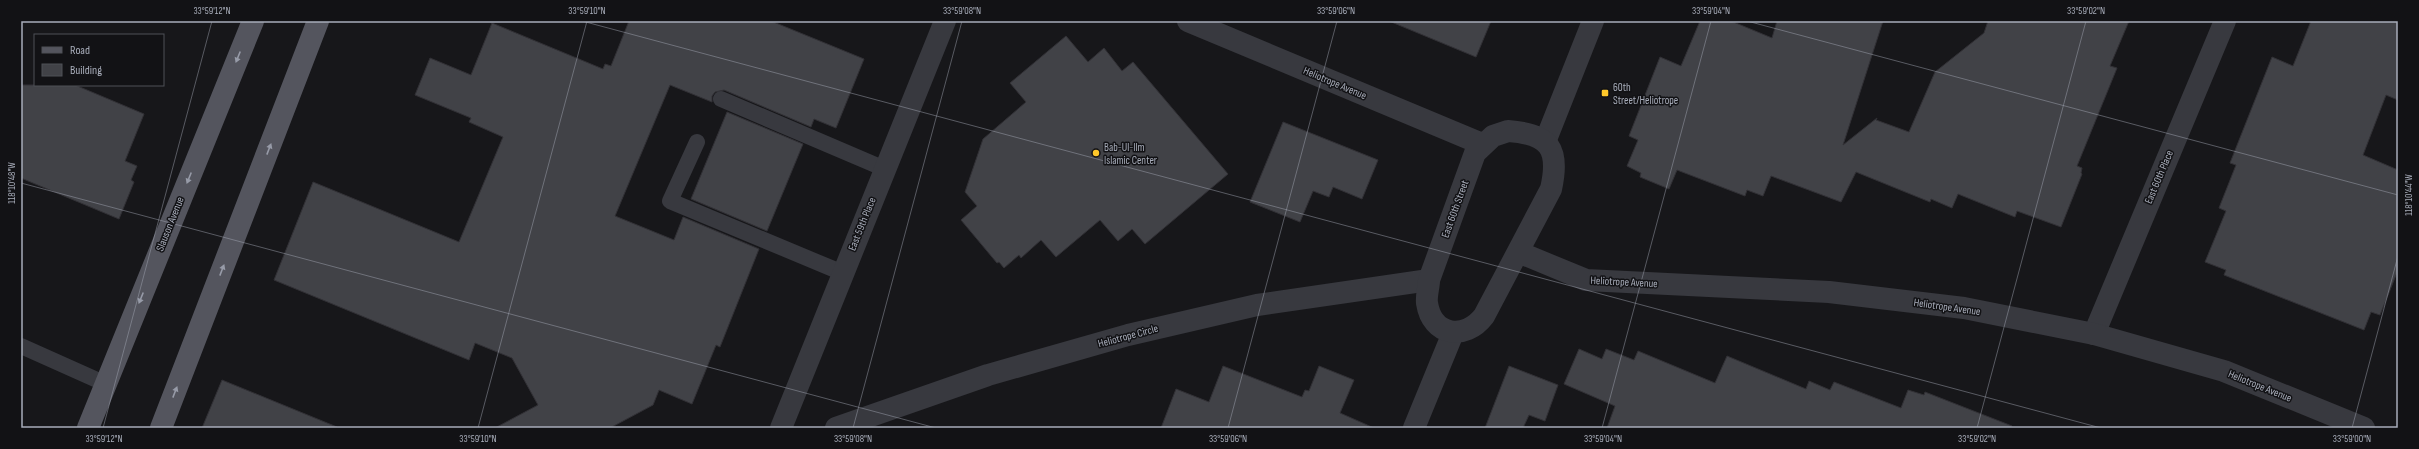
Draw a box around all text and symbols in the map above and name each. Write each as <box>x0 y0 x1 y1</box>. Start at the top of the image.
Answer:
text: 33°59'12"N <box>193 5 231 17</box>
text: 33°59'10"N <box>568 5 606 17</box>
text: 33°59'08"N <box>943 5 981 17</box>
text: 33°59'06"N <box>1317 5 1355 17</box>
text: 33°59'04"N <box>1692 5 1730 17</box>
text: 33°59'02"N <box>2067 5 2105 17</box>
legend <box>34 34 164 86</box>
text: Road <box>70 43 90 58</box>
one-way arrow <box>235 52 241 63</box>
text: Building <box>70 63 102 78</box>
street label: Heliotrope Avenue <box>1301 64 1369 102</box>
place label: 60th Street/Heliotrope <box>1613 81 1678 107</box>
marker: 60th Street/Heliotrope <box>1600 88 1610 98</box>
place label: Bab-Ul-Ilm Islamic Center <box>1104 141 1157 167</box>
one-way arrow <box>266 142 272 154</box>
marker: Bab-Ul-Ilm Islamic Center <box>1091 148 1101 158</box>
street label: East 60th Place <box>2142 148 2176 206</box>
text: 118°10'48"W <box>6 162 18 204</box>
one-way arrow <box>186 172 192 184</box>
text: 118°10'44"W <box>2403 174 2415 216</box>
street label: East 60th Street <box>1439 178 1472 240</box>
street label: Slauson Avenue <box>153 195 187 253</box>
street label: East 59th Place <box>845 195 879 253</box>
one-way arrow <box>219 265 225 276</box>
street label: Heliotrope Avenue <box>1590 274 1658 290</box>
one-way arrow <box>137 293 143 305</box>
street label: Heliotrope Avenue <box>1913 296 1981 318</box>
street label: Heliotrope Circle <box>1096 322 1160 350</box>
street label: Heliotrope Avenue <box>2226 367 2294 405</box>
one-way arrow <box>173 385 179 397</box>
text: 33°59'12"N <box>85 433 123 445</box>
text: 33°59'10"N <box>459 433 497 445</box>
text: 33°59'08"N <box>834 433 872 445</box>
text: 33°59'06"N <box>1209 433 1247 445</box>
text: 33°59'04"N <box>1584 433 1622 445</box>
text: 33°59'02"N <box>1958 433 1996 445</box>
text: 33°59'00"N <box>2333 433 2371 445</box>

